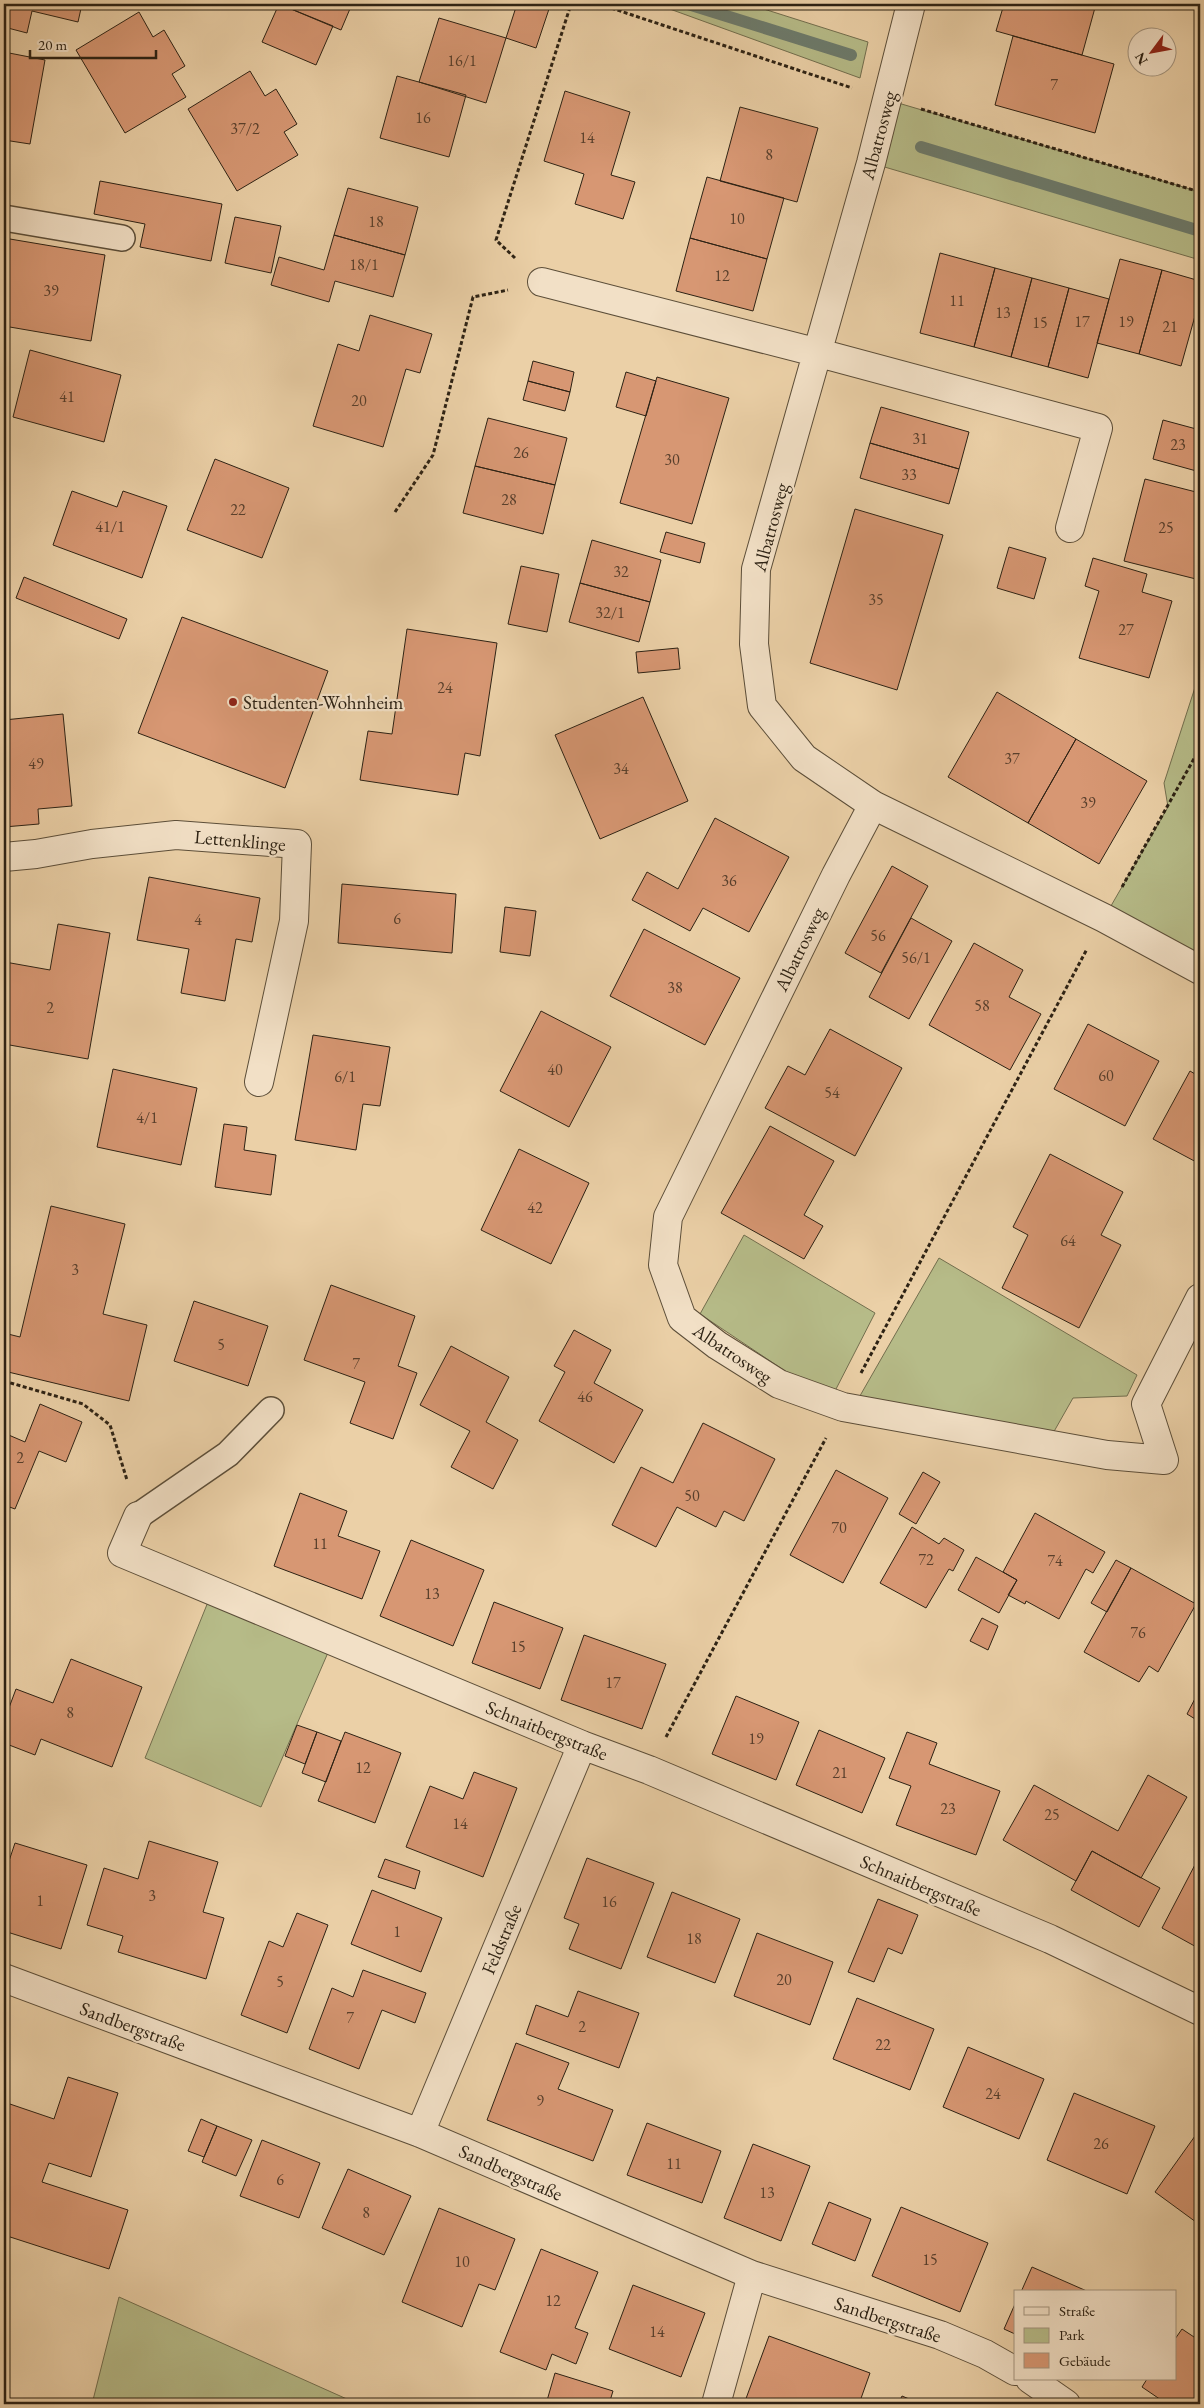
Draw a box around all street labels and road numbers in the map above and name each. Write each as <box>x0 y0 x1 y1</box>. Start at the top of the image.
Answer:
street label: Albatrosweg <box>854 87 902 183</box>
street label: Albatrosweg <box>746 479 794 575</box>
street label: Lettenklinge <box>193 824 287 857</box>
street label: Albatrosweg <box>768 902 831 996</box>
street label: Albatrosweg <box>687 1317 778 1390</box>
street label: Schnaitbergstraße <box>482 1695 611 1766</box>
street label: Schnaitbergstraße <box>856 1849 985 1922</box>
street label: Feldstraße <box>476 1900 527 1978</box>
street label: Sandbergstraße <box>76 1996 189 2057</box>
street label: Sandbergstraße <box>455 2138 567 2206</box>
street label: Sandbergstraße <box>831 2290 944 2348</box>

